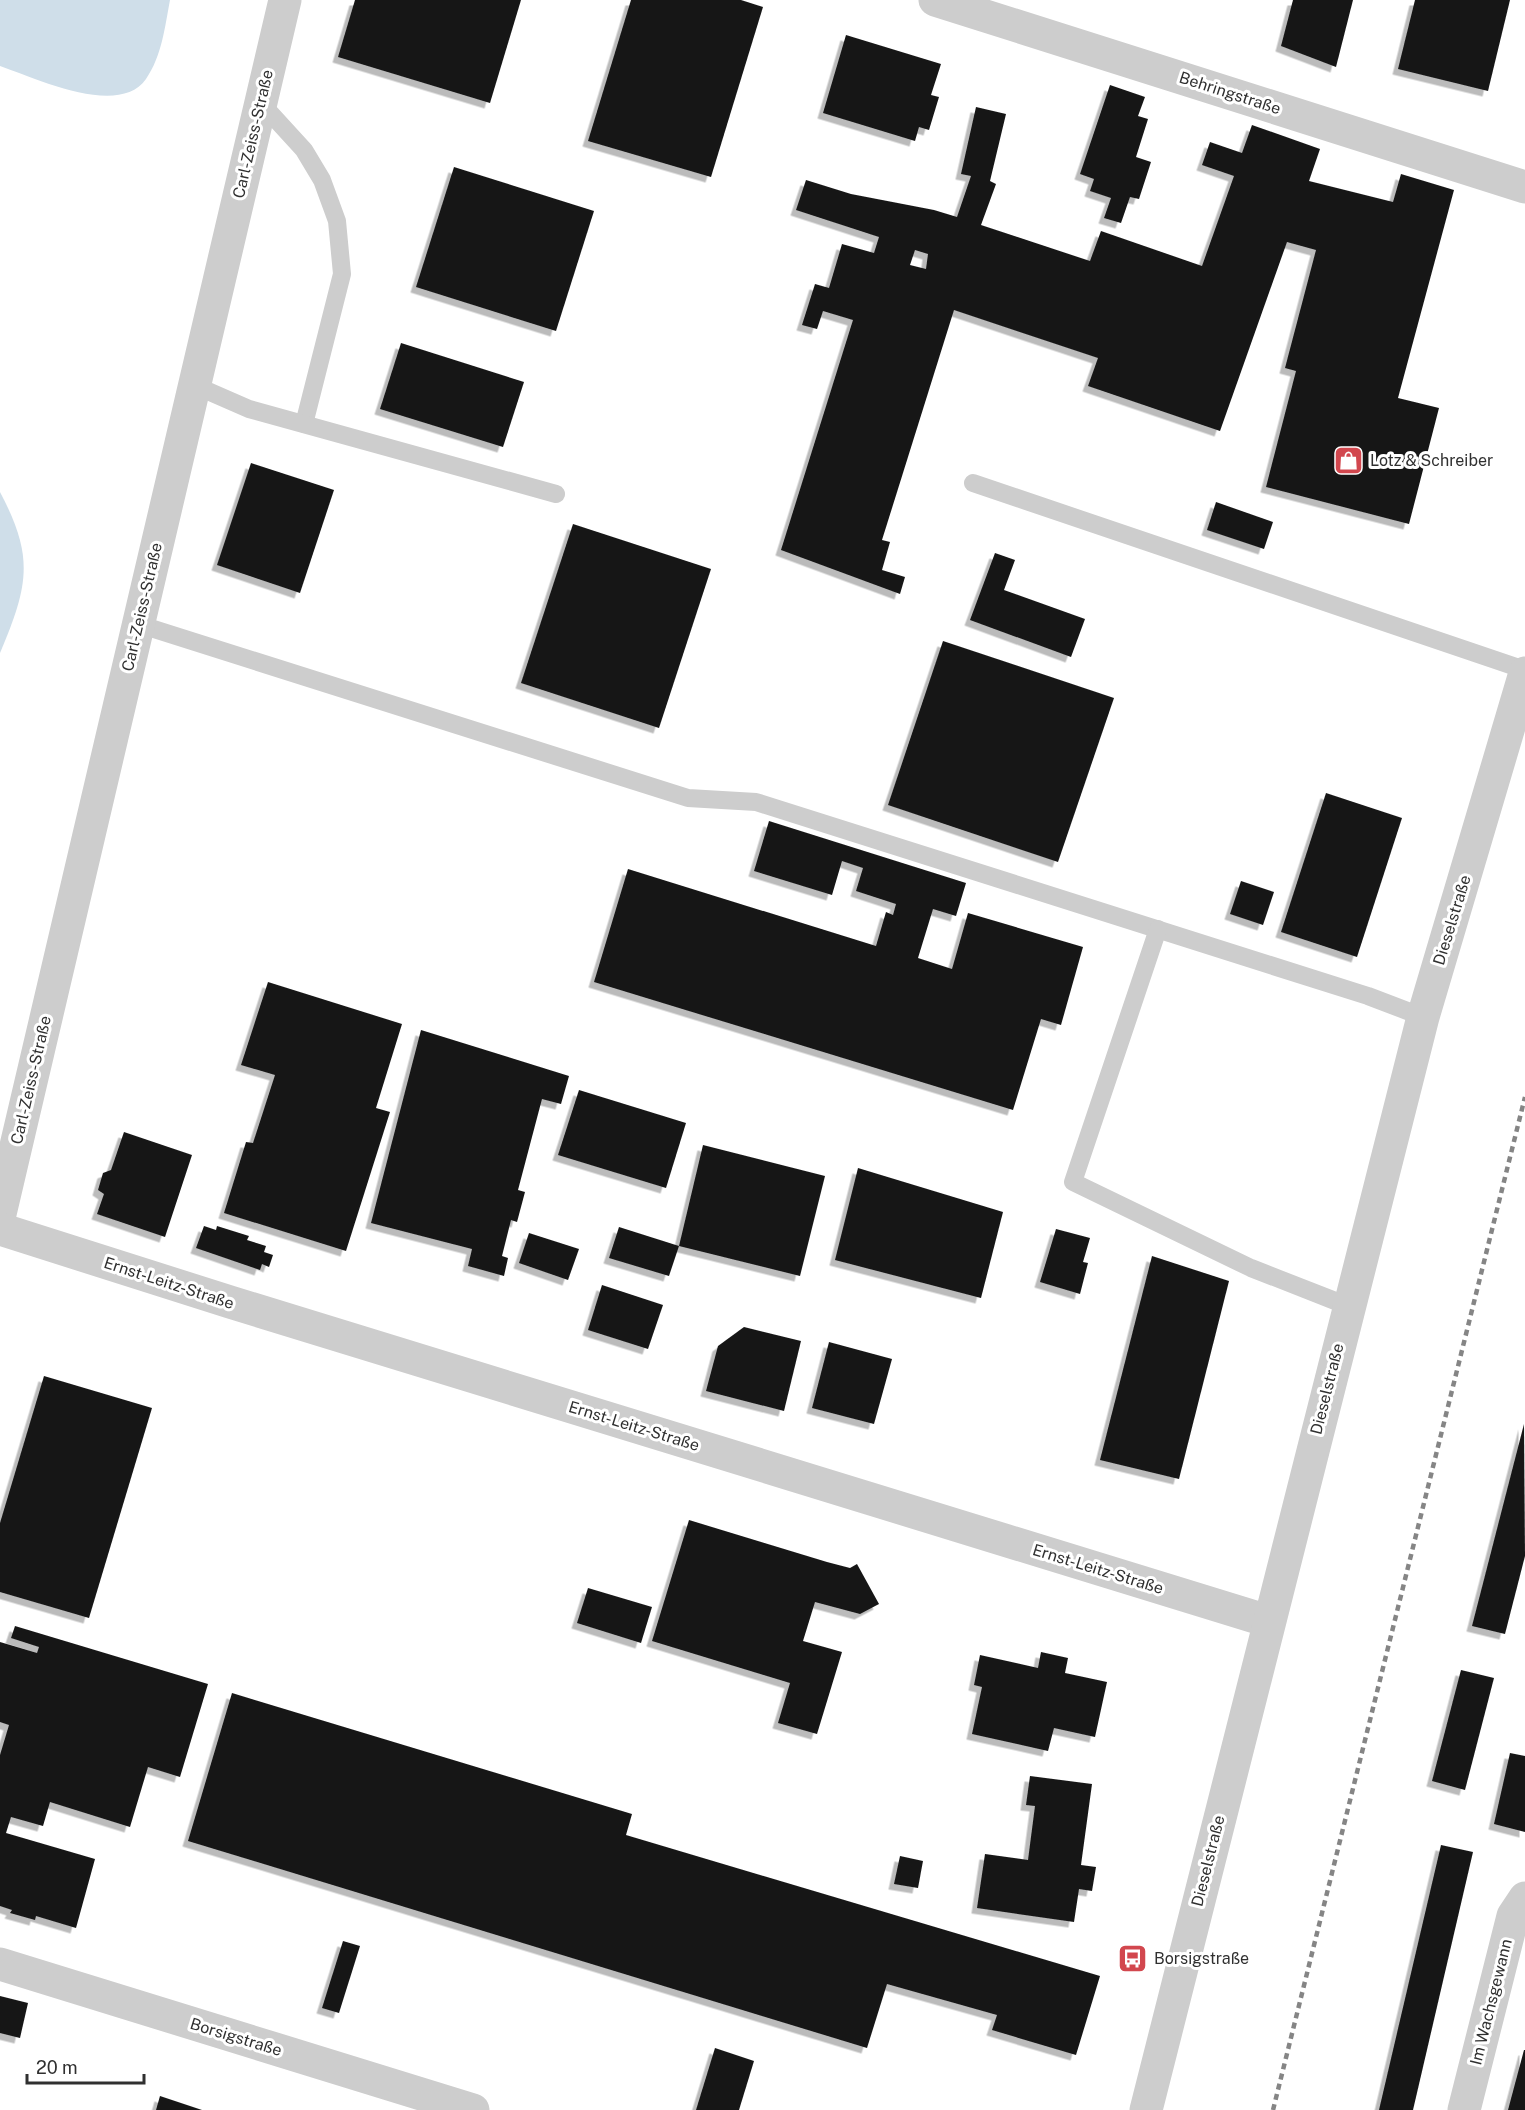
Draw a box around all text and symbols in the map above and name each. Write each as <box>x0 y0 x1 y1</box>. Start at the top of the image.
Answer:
street label: Carl-Zeiss-Straße <box>229 68 277 200</box>
street label: Behringstraße <box>1177 68 1283 118</box>
shop icon: Lotz & Schreiber <box>1333 444 1365 476</box>
place label: Lotz & Schreiber <box>1370 451 1493 470</box>
street label: Carl-Zeiss-Straße <box>118 541 166 673</box>
street label: Dieselstraße <box>1429 873 1475 967</box>
street label: Carl-Zeiss-Straße <box>7 1014 55 1146</box>
street label: Ernst-Leitz-Straße <box>101 1253 237 1313</box>
street label: Dieselstraße <box>1306 1341 1348 1437</box>
street label: Ernst-Leitz-Straße <box>566 1397 702 1455</box>
street label: Ernst-Leitz-Straße <box>1030 1540 1166 1598</box>
street label: Dieselstraße <box>1187 1813 1229 1909</box>
street label: Im Wachsgewann <box>1466 1937 1516 2067</box>
bus stop icon: Borsigstraße <box>1117 1942 1149 1974</box>
place label: Borsigstraße <box>1154 1949 1249 1968</box>
street label: Borsigstraße <box>188 2014 284 2060</box>
scale bar <box>27 2047 144 2085</box>
text: 20 m <box>36 2057 78 2078</box>

